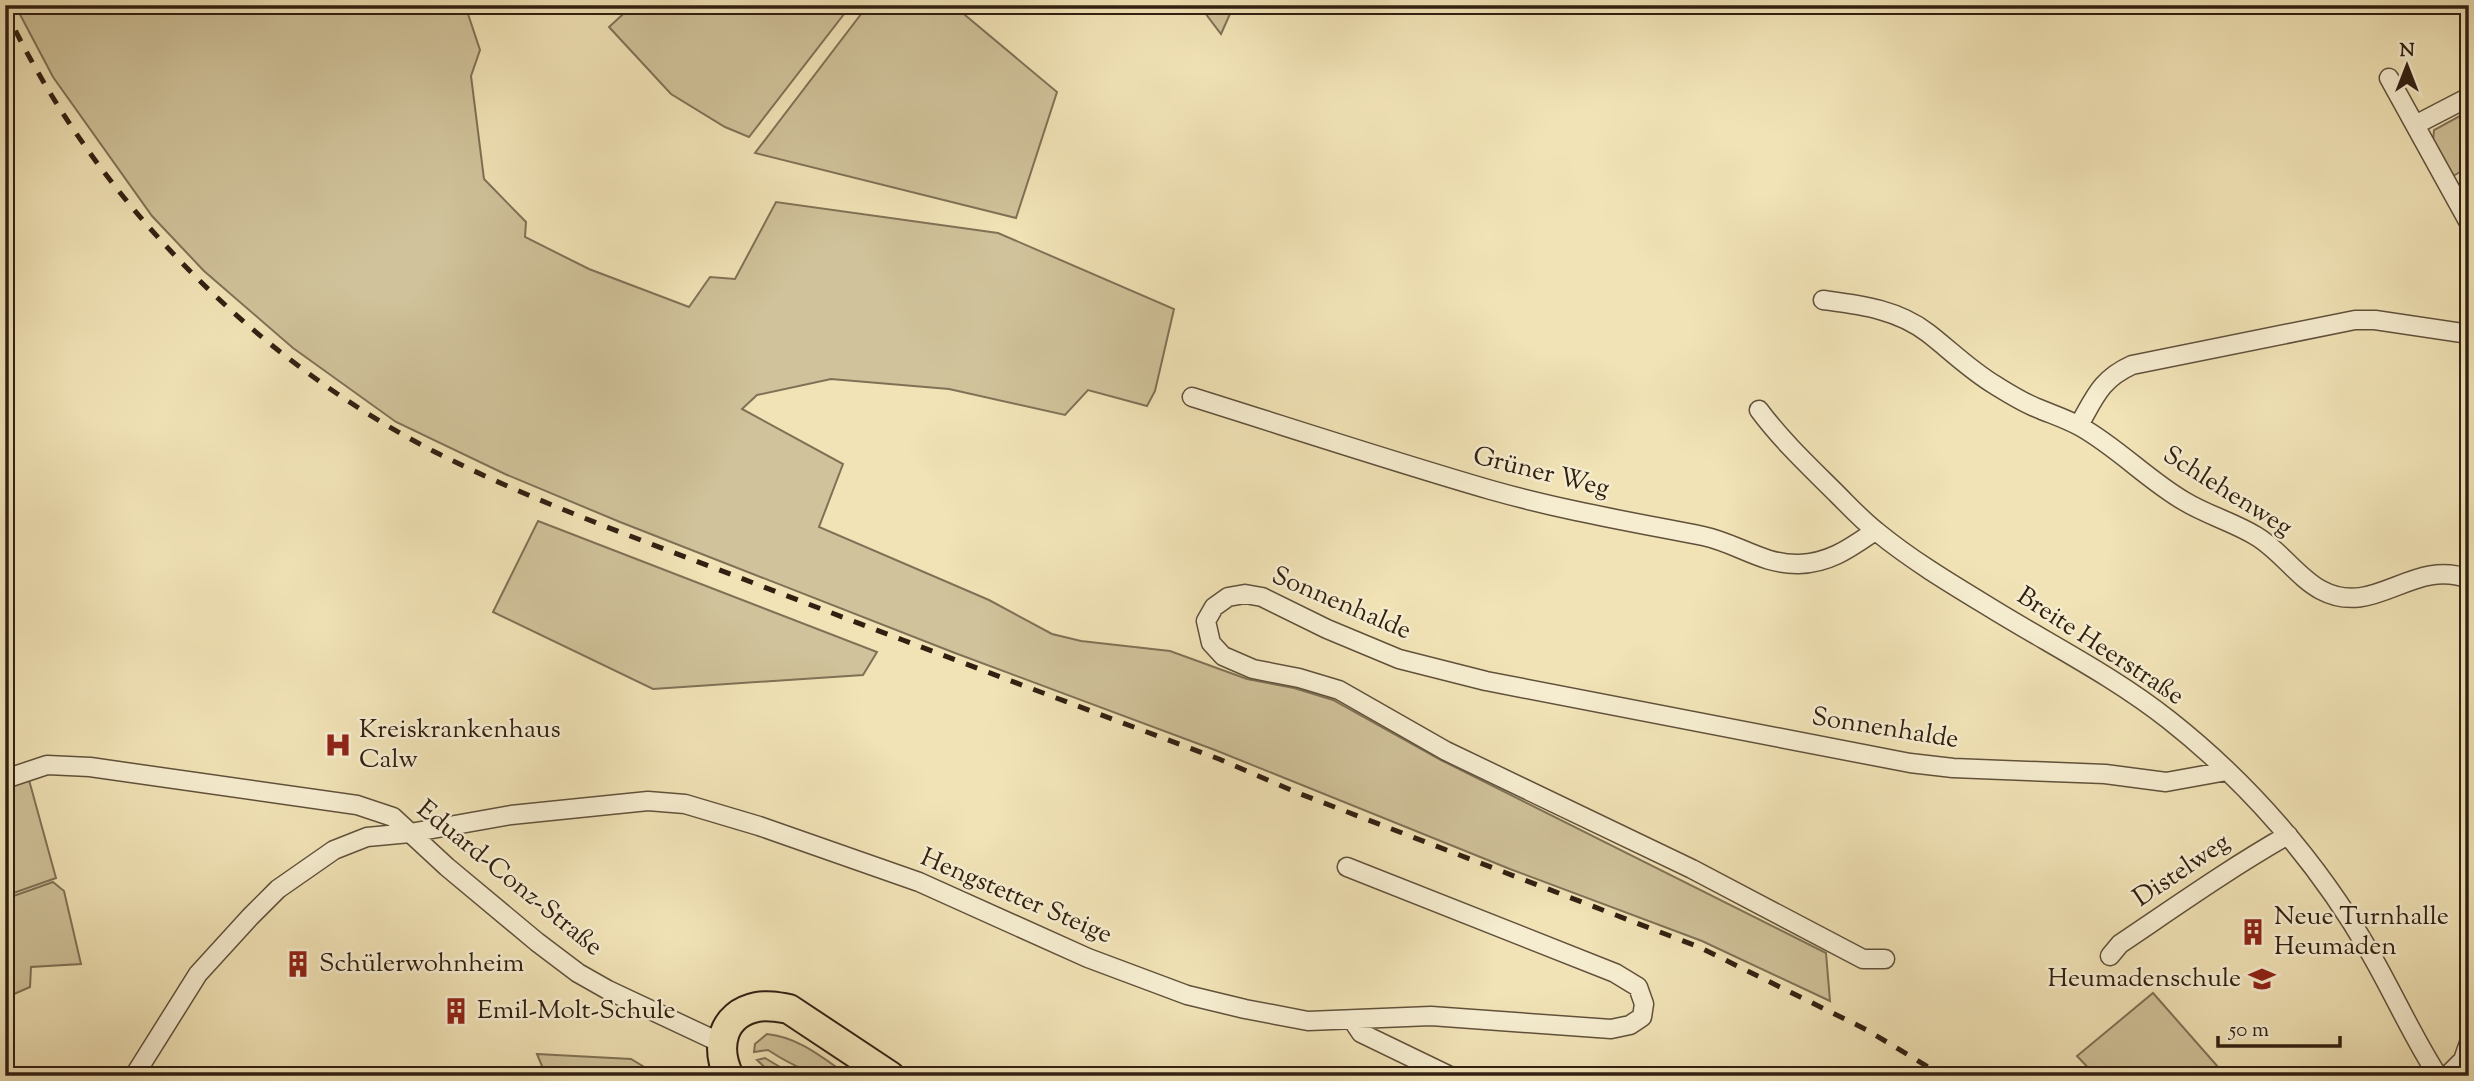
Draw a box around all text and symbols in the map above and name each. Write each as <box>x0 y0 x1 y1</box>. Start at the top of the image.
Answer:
north arrow <box>2372 32 2442 102</box>
text: N <box>2399 38 2415 65</box>
street label: Schlehenweg <box>2155 437 2299 547</box>
street label: Grüner Weg <box>1469 438 1613 508</box>
street label: Sonnenhalde <box>1265 558 1417 650</box>
street label: Breite Heerstraße <box>2009 579 2191 715</box>
street label: Sonnenhalde <box>1809 699 1961 759</box>
place label: Kreiskrankenhaus Calw <box>359 712 561 779</box>
hospital icon: Kreiskrankenhaus Calw <box>323 730 353 760</box>
street label: Eduard-Conz-Straße <box>408 792 610 966</box>
street label: Distelweg <box>2126 825 2238 917</box>
street label: Hengstetter Steige <box>914 840 1118 954</box>
place label: Neue Turnhalle Heumaden <box>2274 899 2449 966</box>
building icon: Neue Turnhalle Heumaden <box>2238 917 2268 947</box>
place label: Schülerwohnheim <box>319 946 524 983</box>
building icon: Schülerwohnheim <box>283 949 313 979</box>
place label: Heumadenschule <box>2047 961 2241 998</box>
school or university icon: Heumadenschule <box>2247 964 2277 994</box>
place label: Emil-Molt-Schule <box>477 993 676 1030</box>
building icon: Emil-Molt-Schule <box>441 996 471 1026</box>
scale bar <box>2218 1004 2341 1048</box>
text: 50 m <box>2228 1016 2269 1046</box>

